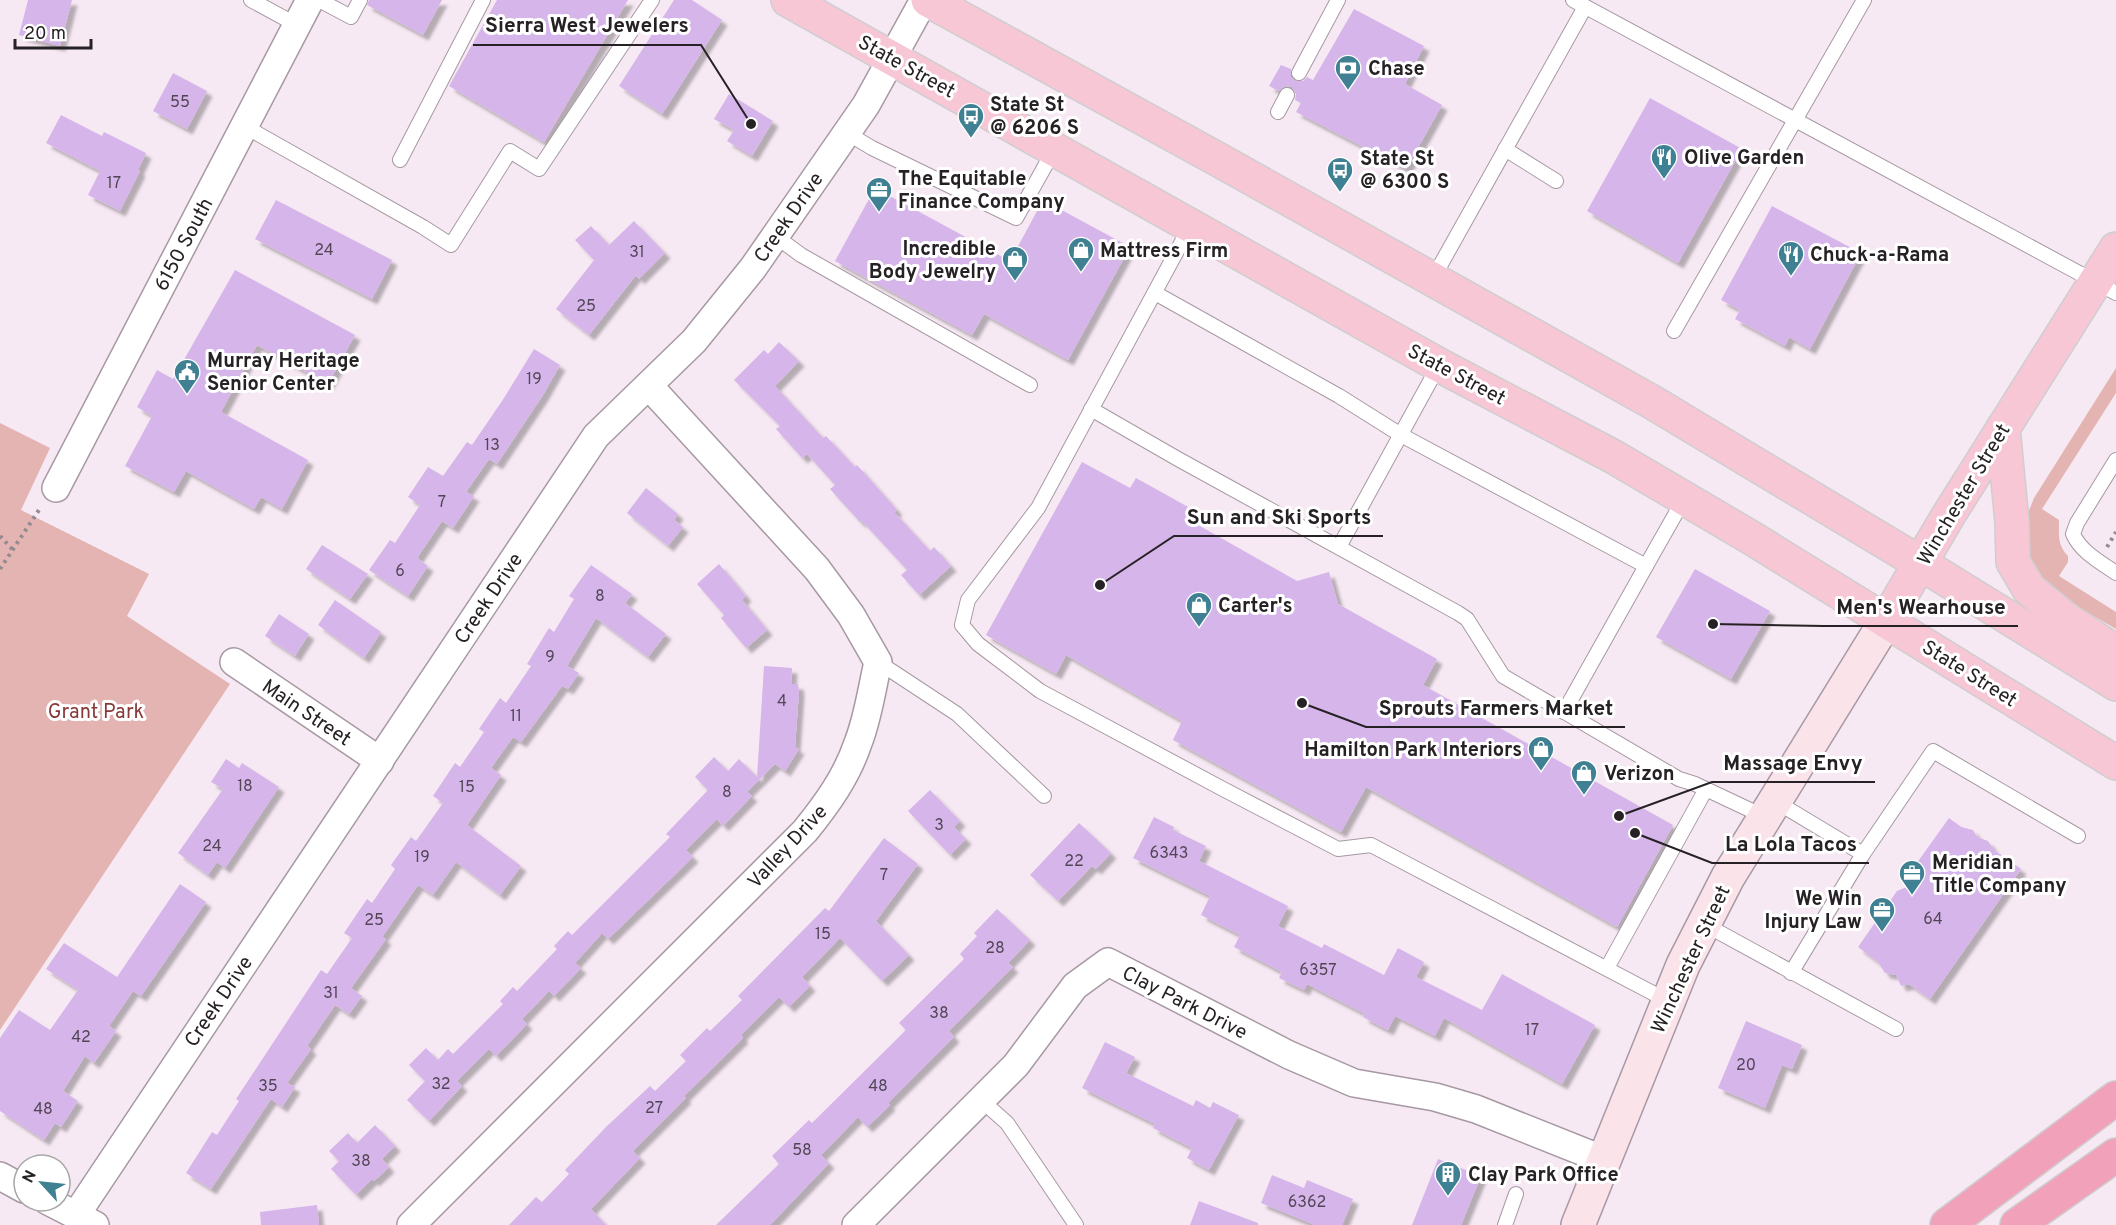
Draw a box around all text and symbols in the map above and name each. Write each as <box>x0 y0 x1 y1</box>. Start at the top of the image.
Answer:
callout: Sierra West Jewelers <box>473 6 701 45</box>
scale bar <box>15 12 92 50</box>
text: Sierra West Jewelers <box>485 13 689 40</box>
text: 20 m <box>24 23 66 46</box>
street label: State Street <box>853 30 959 105</box>
bank icon: Chase <box>1333 53 1363 91</box>
place label: Chase <box>1368 57 1425 83</box>
house number: 55 <box>170 93 190 113</box>
place label: State St @ 6206 S <box>990 93 1079 142</box>
bus stop icon: State St @ 6206 S <box>956 101 986 139</box>
restaurant icon: Olive Garden <box>1649 142 1679 180</box>
place label: Olive Garden <box>1684 146 1804 172</box>
place label: State St @ 6300 S <box>1360 147 1449 196</box>
bus stop icon: State St @ 6300 S <box>1325 155 1355 193</box>
place label: The Equitable Finance Company <box>898 167 1065 216</box>
street label: Creek Drive <box>749 168 830 269</box>
house number: 17 <box>107 174 121 194</box>
office icon: The Equitable Finance Company <box>864 175 894 213</box>
street label: 6150 South <box>149 194 220 296</box>
shop icon: Mattress Firm <box>1066 235 1096 273</box>
place label: Incredible Body Jewelry <box>869 237 996 286</box>
place label: Mattress Firm <box>1100 239 1228 265</box>
restaurant icon: Chuck-a-Rama <box>1776 239 1806 277</box>
house number: 24 <box>314 241 334 261</box>
house number: 31 <box>629 243 645 263</box>
place label: Chuck-a-Rama <box>1810 243 1949 269</box>
shop icon: Incredible Body Jewelry <box>1000 244 1030 282</box>
house number: 25 <box>576 297 596 317</box>
street label: State Street <box>1403 339 1510 412</box>
place label: Murray Heritage Senior Center <box>207 349 360 398</box>
public building icon: Murray Heritage Senior Center <box>172 357 202 395</box>
house number: 19 <box>526 370 542 390</box>
street label: Winchester Street <box>1912 420 2017 571</box>
house number: 13 <box>484 436 500 456</box>
house number: 7 <box>438 493 446 513</box>
callout: Sun and Ski Sports <box>1174 497 1383 536</box>
text: Sun and Ski Sports <box>1187 505 1371 532</box>
street label: Creek Drive <box>450 548 530 650</box>
house number: 6 <box>395 562 405 582</box>
house number: 8 <box>595 587 605 607</box>
callout: Men's Wearhouse <box>1824 587 2018 626</box>
shop icon: Carter's <box>1184 590 1214 628</box>
place label: Carter's <box>1218 594 1293 620</box>
text: Men's Wearhouse <box>1836 595 2006 622</box>
street label: State Street <box>1917 635 2021 714</box>
house number: 9 <box>545 648 555 668</box>
street label: Main Street <box>256 674 355 753</box>
callout: Sprouts Farmers Market <box>1366 688 1625 727</box>
house number: 4 <box>777 692 787 712</box>
text: Sprouts Farmers Market <box>1379 696 1613 723</box>
park label: Grant Park <box>48 700 144 726</box>
house number: 11 <box>510 707 522 727</box>
shop icon: Hamilton Park Interiors <box>1526 734 1556 772</box>
place label: Hamilton Park Interiors <box>1304 738 1522 764</box>
callout: Massage Envy <box>1712 743 1875 782</box>
text: Massage Envy <box>1723 751 1863 778</box>
shop icon: Verizon <box>1569 758 1599 796</box>
place label: Verizon <box>1604 762 1675 788</box>
house number: 18 <box>237 777 253 797</box>
house number: 15 <box>459 778 475 798</box>
house number: 8 <box>722 783 732 803</box>
street label: Valley Drive <box>743 800 834 895</box>
house number: 3 <box>934 816 944 836</box>
callout: La Lola Tacos <box>1712 824 1869 863</box>
text: La Lola Tacos <box>1725 832 1857 859</box>
house number: 24 <box>202 837 222 857</box>
house number: 6343 <box>1150 844 1188 864</box>
house number: 19 <box>414 848 430 868</box>
place label: Meridian Title Company <box>1932 851 2067 900</box>
house number: 22 <box>1064 852 1084 872</box>
office icon: Meridian Title Company <box>1897 858 1927 896</box>
house number: 7 <box>880 866 888 886</box>
street label: Winchester Street <box>1646 882 1738 1038</box>
place label: We Win Injury Law <box>1765 887 1862 936</box>
office icon: We Win Injury Law <box>1867 895 1897 933</box>
house number: 64 <box>1923 910 1943 930</box>
house number: 25 <box>364 911 384 931</box>
house number: 15 <box>815 925 831 945</box>
house number: 28 <box>985 939 1005 959</box>
street label: Creek Drive <box>180 951 260 1053</box>
street label: Clay Park Drive <box>1117 961 1251 1047</box>
house number: 6357 <box>1299 961 1337 981</box>
house number: 31 <box>323 984 339 1004</box>
house number: 38 <box>929 1004 949 1024</box>
house number: 17 <box>1525 1021 1539 1041</box>
house number: 42 <box>71 1028 91 1048</box>
house number: 20 <box>1736 1056 1756 1076</box>
house number: 32 <box>431 1075 451 1095</box>
house number: 35 <box>258 1077 278 1097</box>
house number: 48 <box>868 1077 888 1097</box>
house number: 27 <box>645 1099 663 1119</box>
house number: 48 <box>33 1100 53 1120</box>
house number: 58 <box>792 1141 812 1161</box>
house number: 38 <box>351 1152 371 1172</box>
north arrow <box>12 1153 72 1213</box>
building icon: Clay Park Office <box>1433 1159 1463 1197</box>
place label: Clay Park Office <box>1468 1163 1619 1189</box>
text: N <box>19 1167 42 1187</box>
house number: 6362 <box>1288 1193 1326 1213</box>

